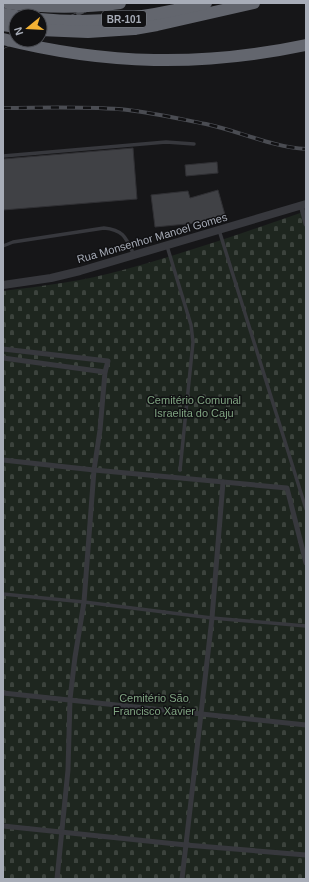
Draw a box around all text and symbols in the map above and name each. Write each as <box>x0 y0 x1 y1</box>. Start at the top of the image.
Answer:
north arrow <box>8 8 48 48</box>
road number: BR-101 <box>102 11 146 27</box>
text: N <box>12 25 25 37</box>
street label: Rua Monsenhor Manoel Gomes <box>75 211 229 265</box>
park label: Cemitério Comunal Israelita do Caju <box>147 394 241 419</box>
park label: Cemitério São Francisco Xavier <box>113 692 195 717</box>

